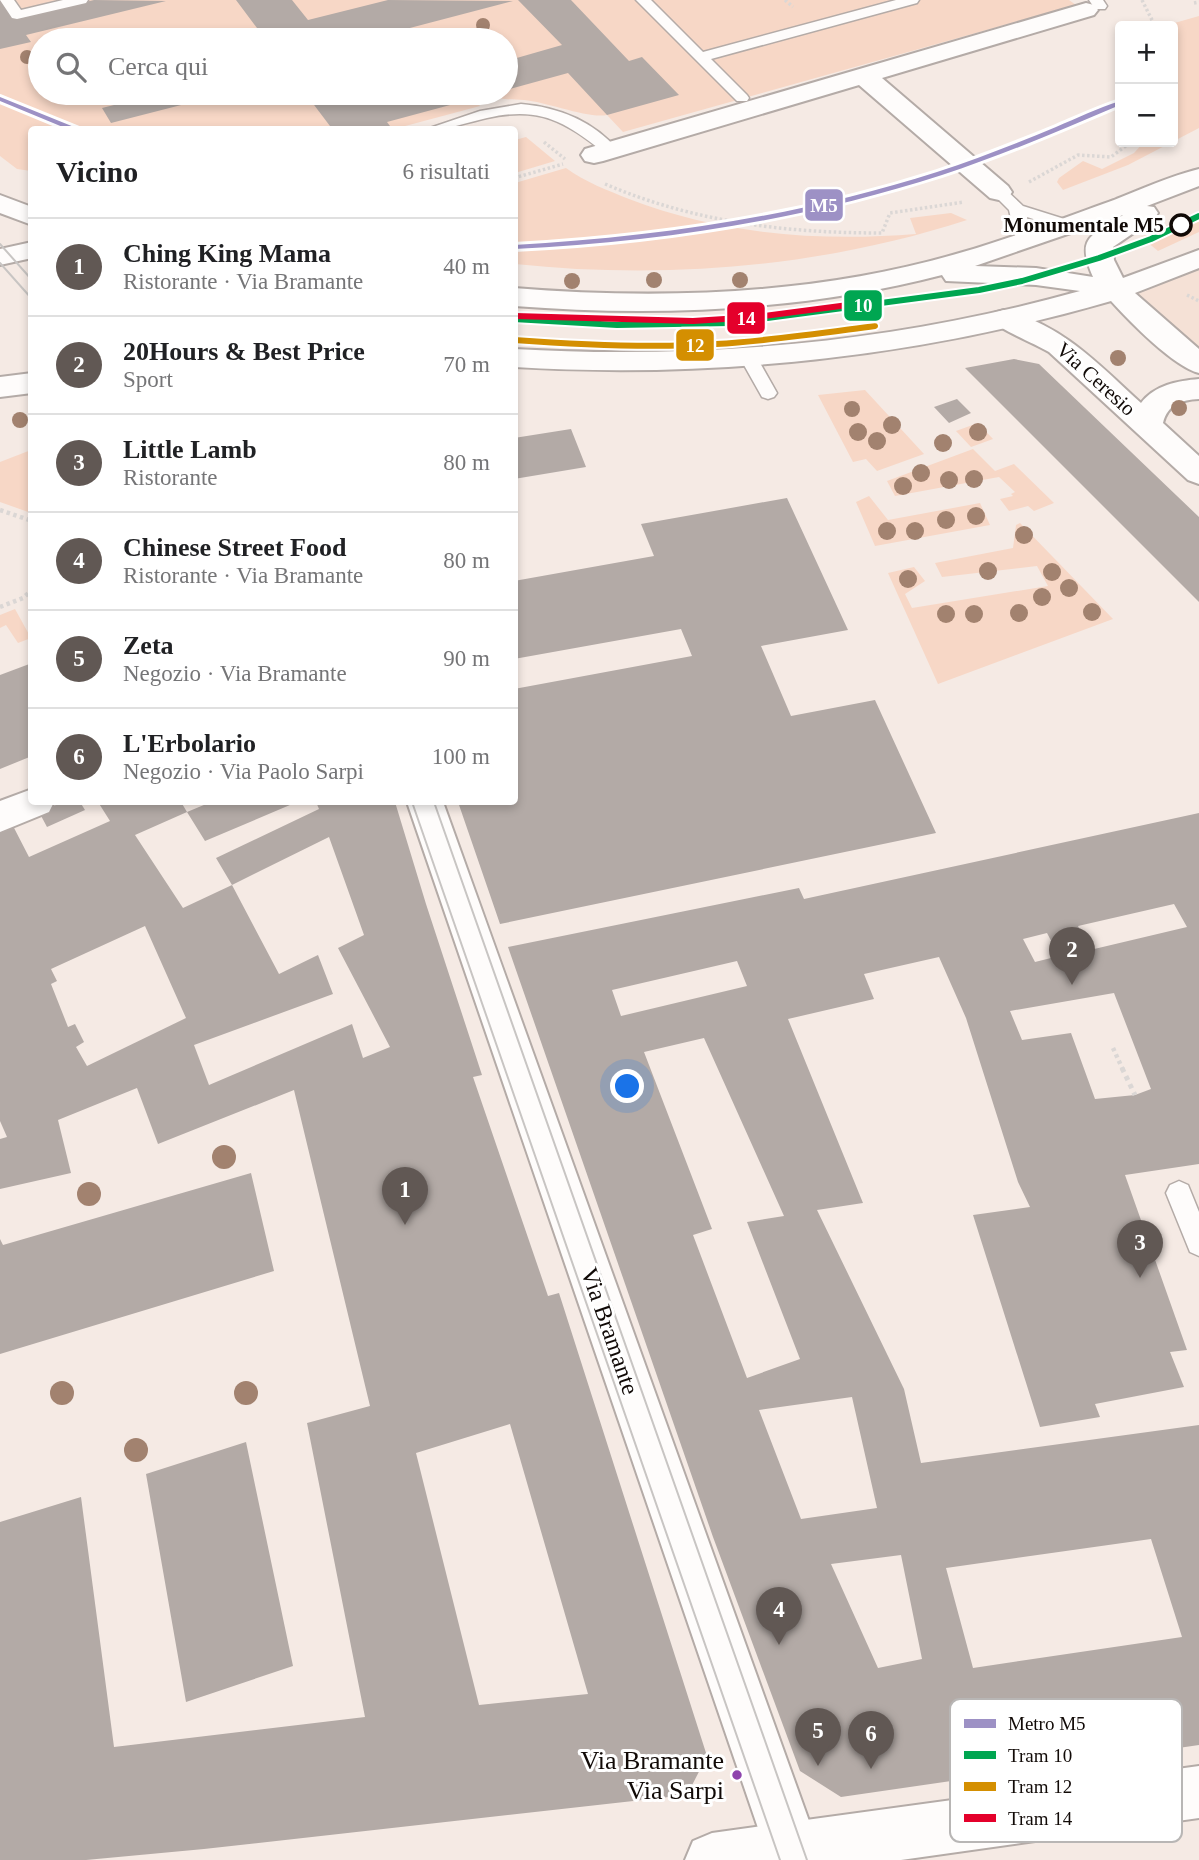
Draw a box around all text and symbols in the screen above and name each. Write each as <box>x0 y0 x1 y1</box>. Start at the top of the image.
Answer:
map controls <box>1115 21 1178 147</box>
button: + <box>1115 21 1178 84</box>
search box <box>28 28 518 105</box>
icon: search <box>52 48 90 86</box>
text: Cerca qui <box>108 52 208 81</box>
button: − <box>1115 84 1178 147</box>
text: Vicino <box>56 155 138 188</box>
text: 6 risultati <box>402 159 490 184</box>
line badge: M5 <box>804 188 844 222</box>
text: M5 <box>810 195 838 216</box>
place label: Monumentale M5 <box>1004 213 1164 237</box>
marker: Monumentale M5 <box>1170 214 1192 236</box>
text: Ching King Mama <box>123 239 331 268</box>
text: 1 <box>73 254 85 279</box>
text: 40 m <box>443 254 490 279</box>
text: Ristorante · Via Bramante <box>123 269 363 294</box>
line badge: 10 <box>843 289 883 322</box>
text: 10 <box>854 295 873 316</box>
line badge: 14 <box>726 301 766 335</box>
text: 14 <box>737 308 756 329</box>
line badge: 12 <box>675 328 715 362</box>
text: 12 <box>686 335 705 356</box>
text: 20Hours & Best Price <box>123 337 365 366</box>
street label: Via Ceresio <box>1051 337 1141 421</box>
text: 2 <box>73 352 85 377</box>
text: 70 m <box>443 352 490 377</box>
text: Sport <box>123 367 173 392</box>
text: Little Lamb <box>123 435 257 464</box>
text: 3 <box>73 450 85 475</box>
text: 80 m <box>443 450 490 475</box>
text: Ristorante <box>123 465 218 490</box>
text: Chinese Street Food <box>123 533 346 562</box>
text: 4 <box>73 548 85 573</box>
text: 80 m <box>443 548 490 573</box>
text: Ristorante · Via Bramante <box>123 563 363 588</box>
text: Zeta <box>123 631 174 660</box>
text: 5 <box>73 646 85 671</box>
text: 90 m <box>443 646 490 671</box>
text: Negozio · Via Bramante <box>123 661 347 686</box>
text: L'Erbolario <box>123 729 256 758</box>
text: 6 <box>73 744 85 769</box>
text: 100 m <box>432 744 490 769</box>
text: Negozio · Via Paolo Sarpi <box>123 759 364 784</box>
pin: 2 <box>1049 927 1095 985</box>
your location <box>610 1069 644 1103</box>
pin: 1 <box>382 1167 428 1225</box>
pin: 3 <box>1117 1220 1163 1278</box>
street label: Via Bramante <box>576 1264 644 1398</box>
pin: 4 <box>756 1587 802 1645</box>
legend <box>950 1699 1182 1842</box>
pin: 5 <box>795 1708 841 1766</box>
pin: 6 <box>848 1711 894 1769</box>
text: Metro M5 <box>1008 1713 1086 1734</box>
text: Tram 10 <box>1008 1745 1072 1766</box>
place label: Via Bramante Via Sarpi <box>580 1746 724 1805</box>
marker: Via Bramante Via Sarpi <box>730 1768 744 1782</box>
text: Tram 12 <box>1008 1776 1072 1797</box>
text: Tram 14 <box>1008 1808 1073 1829</box>

